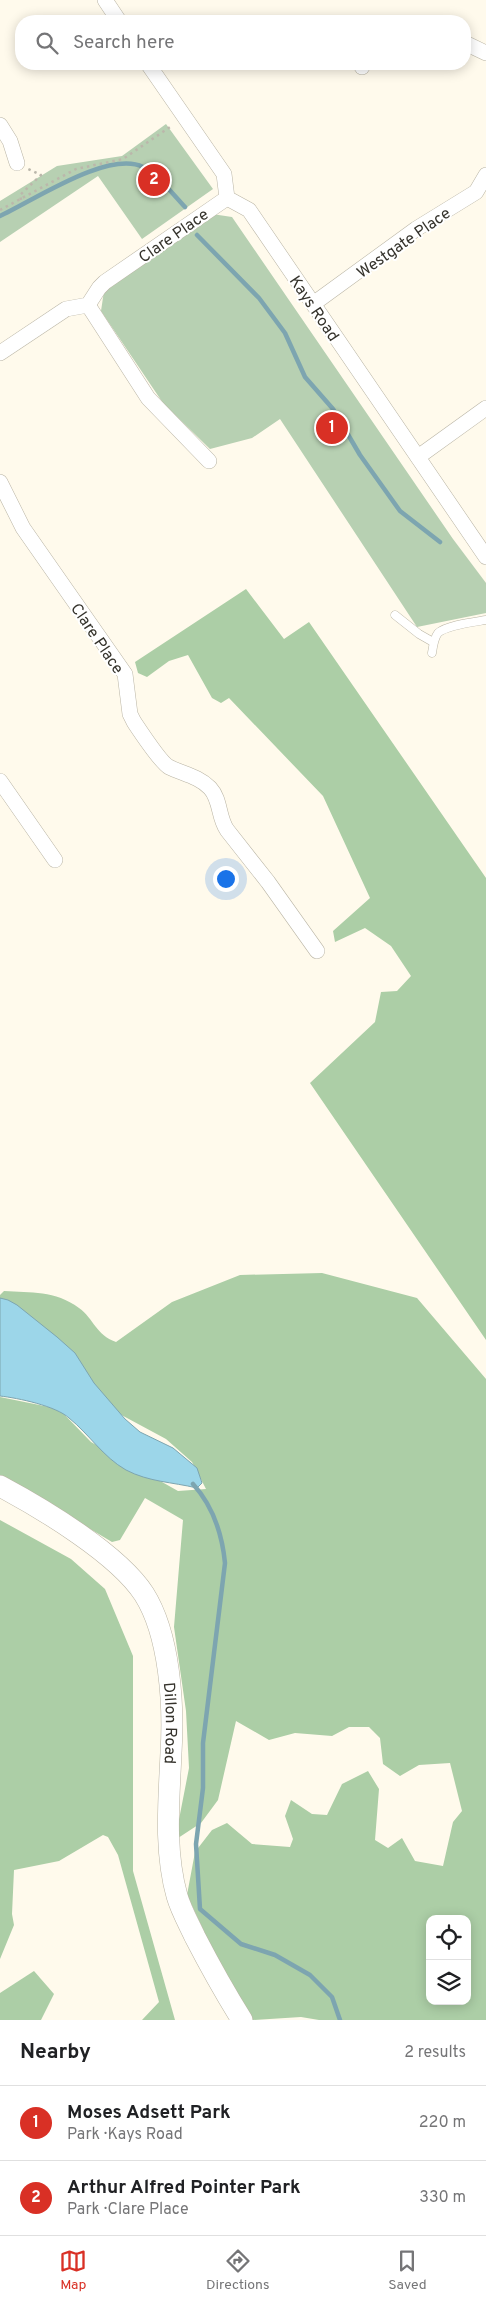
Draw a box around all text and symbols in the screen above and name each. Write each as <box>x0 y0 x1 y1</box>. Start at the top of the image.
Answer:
search box <box>15 15 471 70</box>
icon: search <box>33 29 61 57</box>
text: Search here <box>73 31 175 55</box>
pin: 2 <box>138 161 170 199</box>
street label: Westgate Place <box>353 204 455 283</box>
street label: Clare Place <box>135 205 213 268</box>
street label: Kays Road <box>284 272 343 346</box>
pin: 1 <box>316 409 348 447</box>
street label: Clare Place <box>65 600 127 678</box>
your location <box>213 866 239 892</box>
street label: Dillon Road <box>158 1681 180 1764</box>
map controls <box>426 1915 471 2005</box>
button: locate <box>426 1915 471 1960</box>
button: layers <box>426 1960 471 2005</box>
text: Nearby <box>20 2039 91 2066</box>
text: 2 results <box>404 2043 466 2063</box>
text: Moses Adsett Park <box>67 2101 231 2125</box>
text: 1 <box>33 2113 39 2133</box>
text: 220 m <box>419 2113 466 2133</box>
text: Park · Kays Road <box>67 2125 183 2145</box>
text: Arthur Alfred Pointer Park <box>67 2176 301 2200</box>
text: 2 <box>31 2188 41 2208</box>
text: 330 m <box>419 2188 466 2208</box>
text: Park · Clare Place <box>67 2200 189 2220</box>
tab: Map <box>59 2247 87 2294</box>
tab: Directions <box>206 2247 270 2294</box>
tab: Saved <box>388 2247 427 2294</box>

